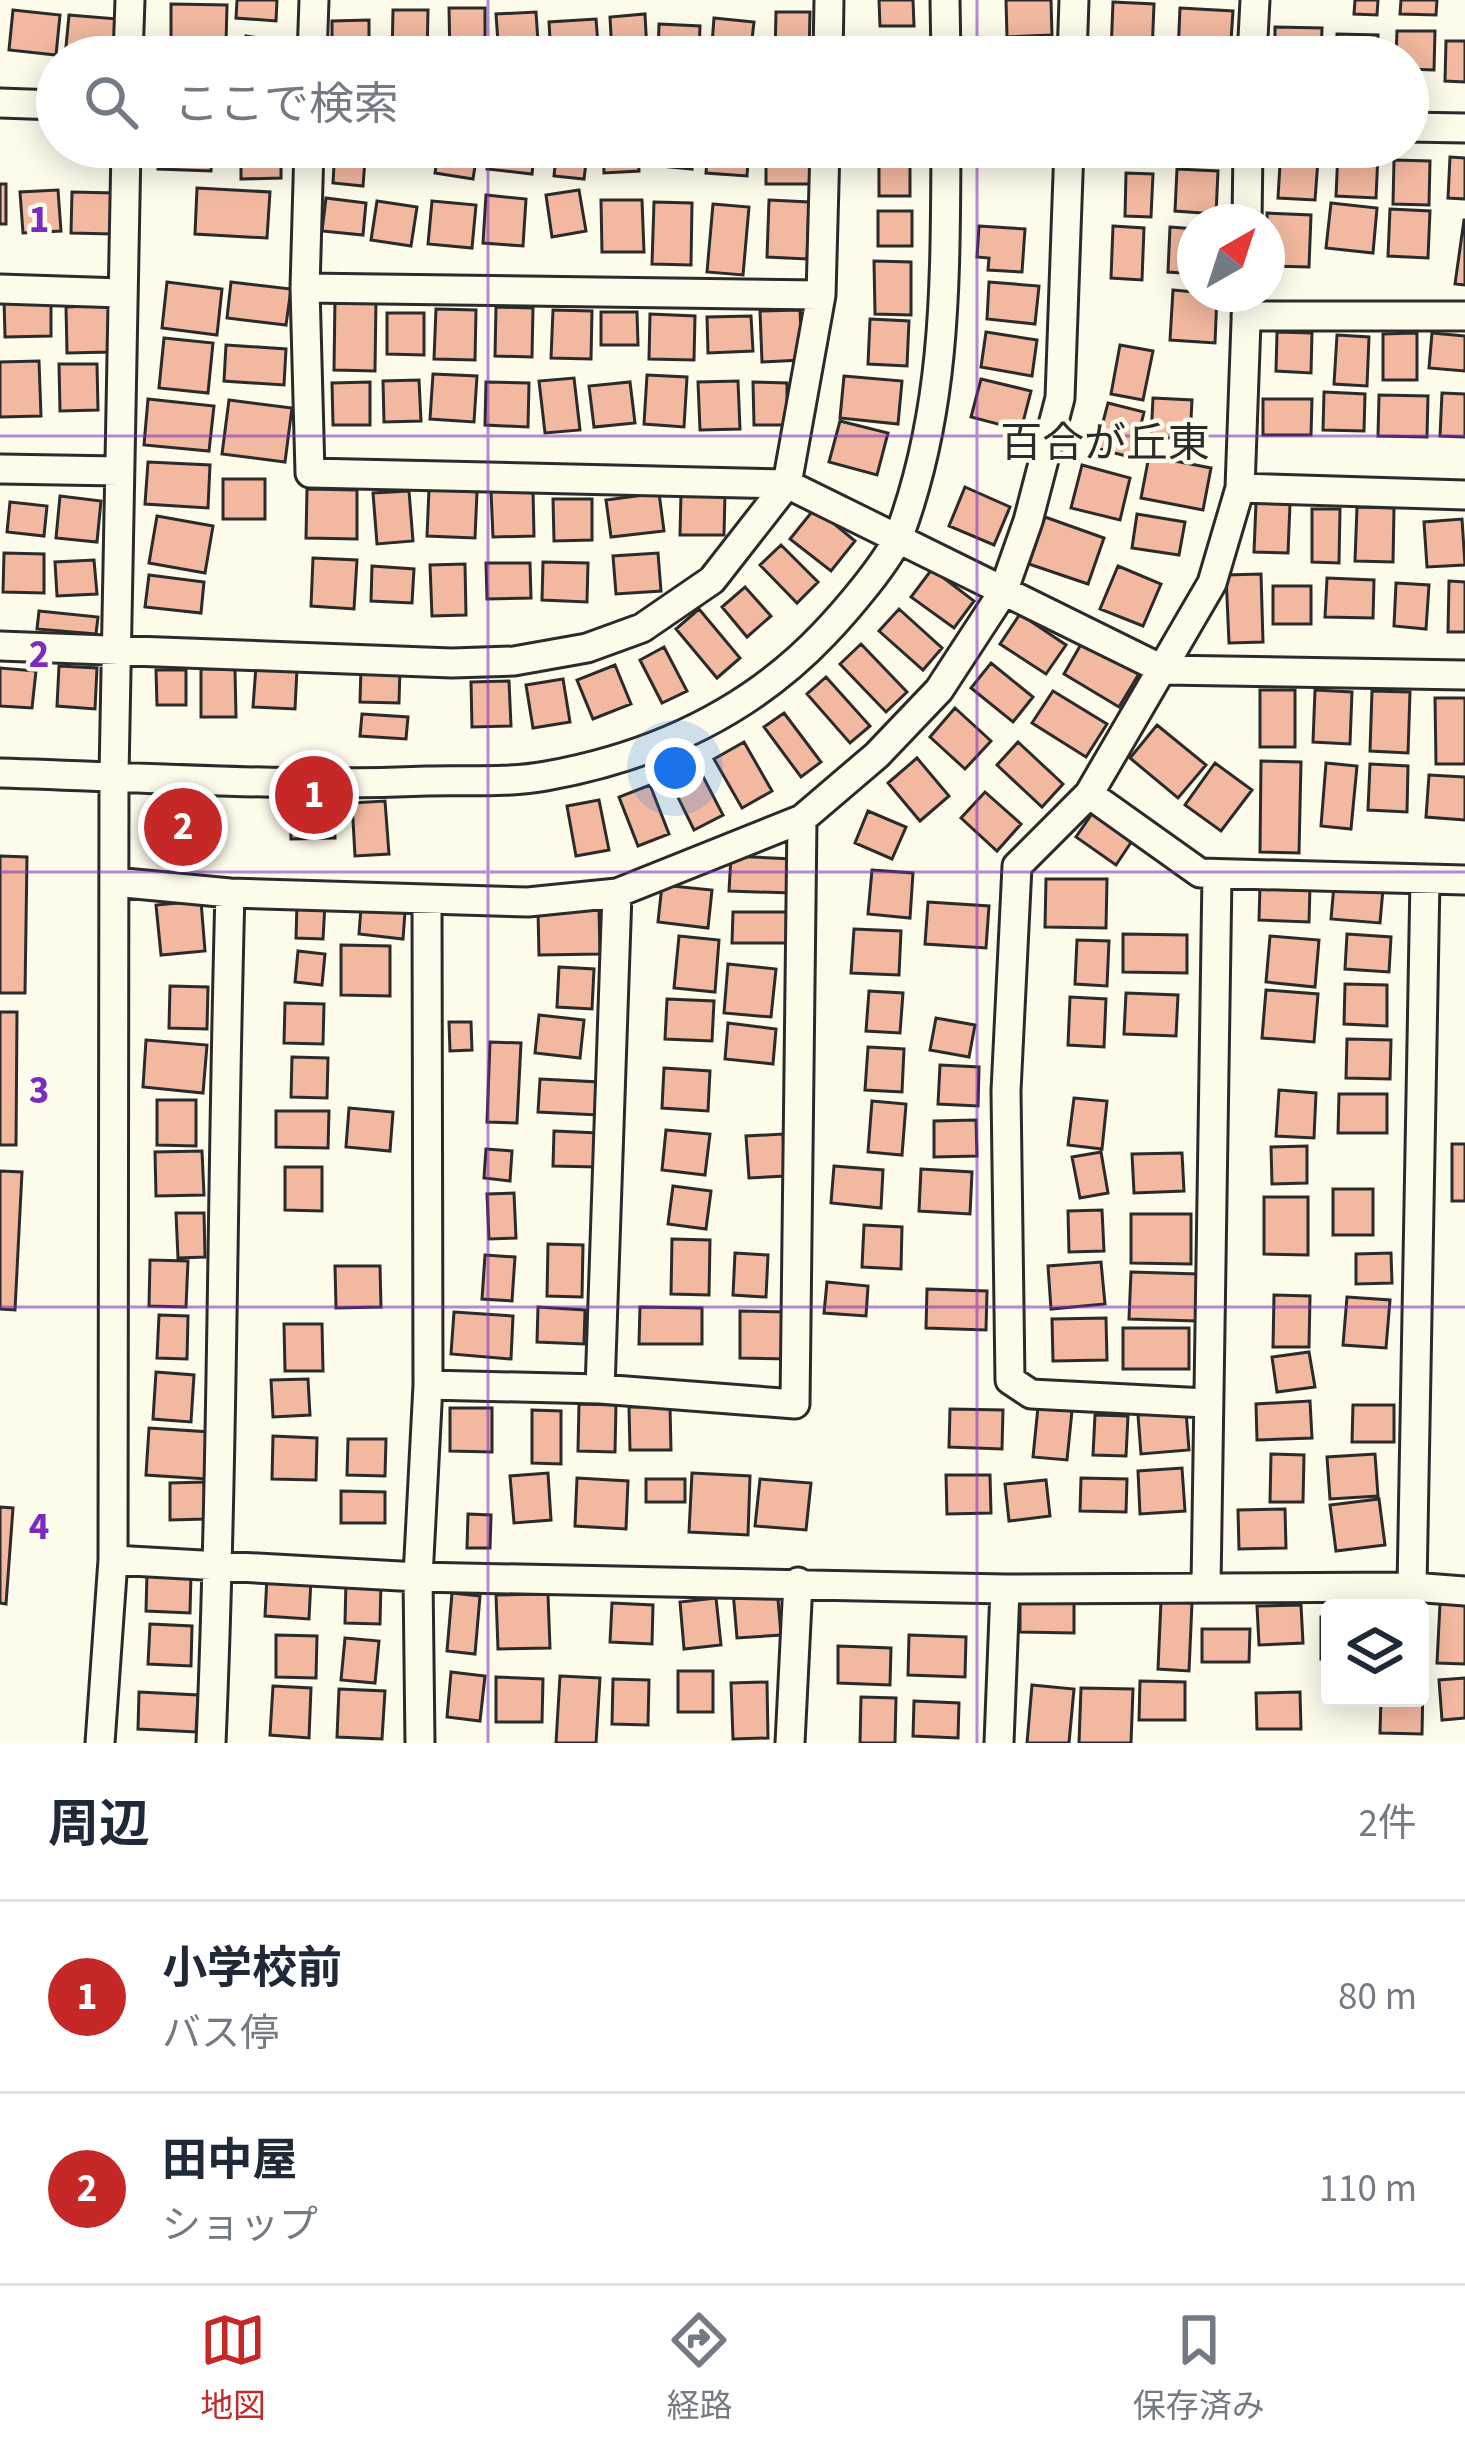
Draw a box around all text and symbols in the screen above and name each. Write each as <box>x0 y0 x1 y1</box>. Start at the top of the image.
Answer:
search box <box>36 36 1429 168</box>
icon: search <box>78 69 144 135</box>
text: ここで検索 <box>174 73 399 137</box>
text: 1 <box>29 192 49 248</box>
north arrow <box>1177 204 1285 312</box>
district label: 百合が丘東 <box>1000 414 1210 474</box>
text: 2 <box>29 627 49 683</box>
your location <box>645 738 705 798</box>
pin: 1 <box>275 750 353 840</box>
pin: 2 <box>144 782 222 872</box>
text: 3 <box>29 1063 49 1119</box>
text: 4 <box>29 1499 49 1555</box>
map controls <box>1321 1599 1429 1707</box>
button: layers <box>1321 1599 1429 1707</box>
text: 周辺 <box>48 1789 150 1861</box>
text: 2件 <box>1359 1796 1417 1852</box>
text: 小学校前 <box>162 1937 342 2001</box>
text: 1 <box>77 1969 97 2025</box>
text: 80 m <box>1338 1969 1417 2025</box>
text: バス停 <box>162 2006 279 2062</box>
text: 田中屋 <box>162 2129 297 2193</box>
text: 2 <box>77 2161 97 2217</box>
text: 110 m <box>1319 2161 1417 2217</box>
text: ショップ <box>162 2198 318 2254</box>
tab: 地図 <box>200 2307 266 2430</box>
tab: 経路 <box>666 2307 732 2430</box>
tab: 保存済み <box>1133 2307 1265 2430</box>

